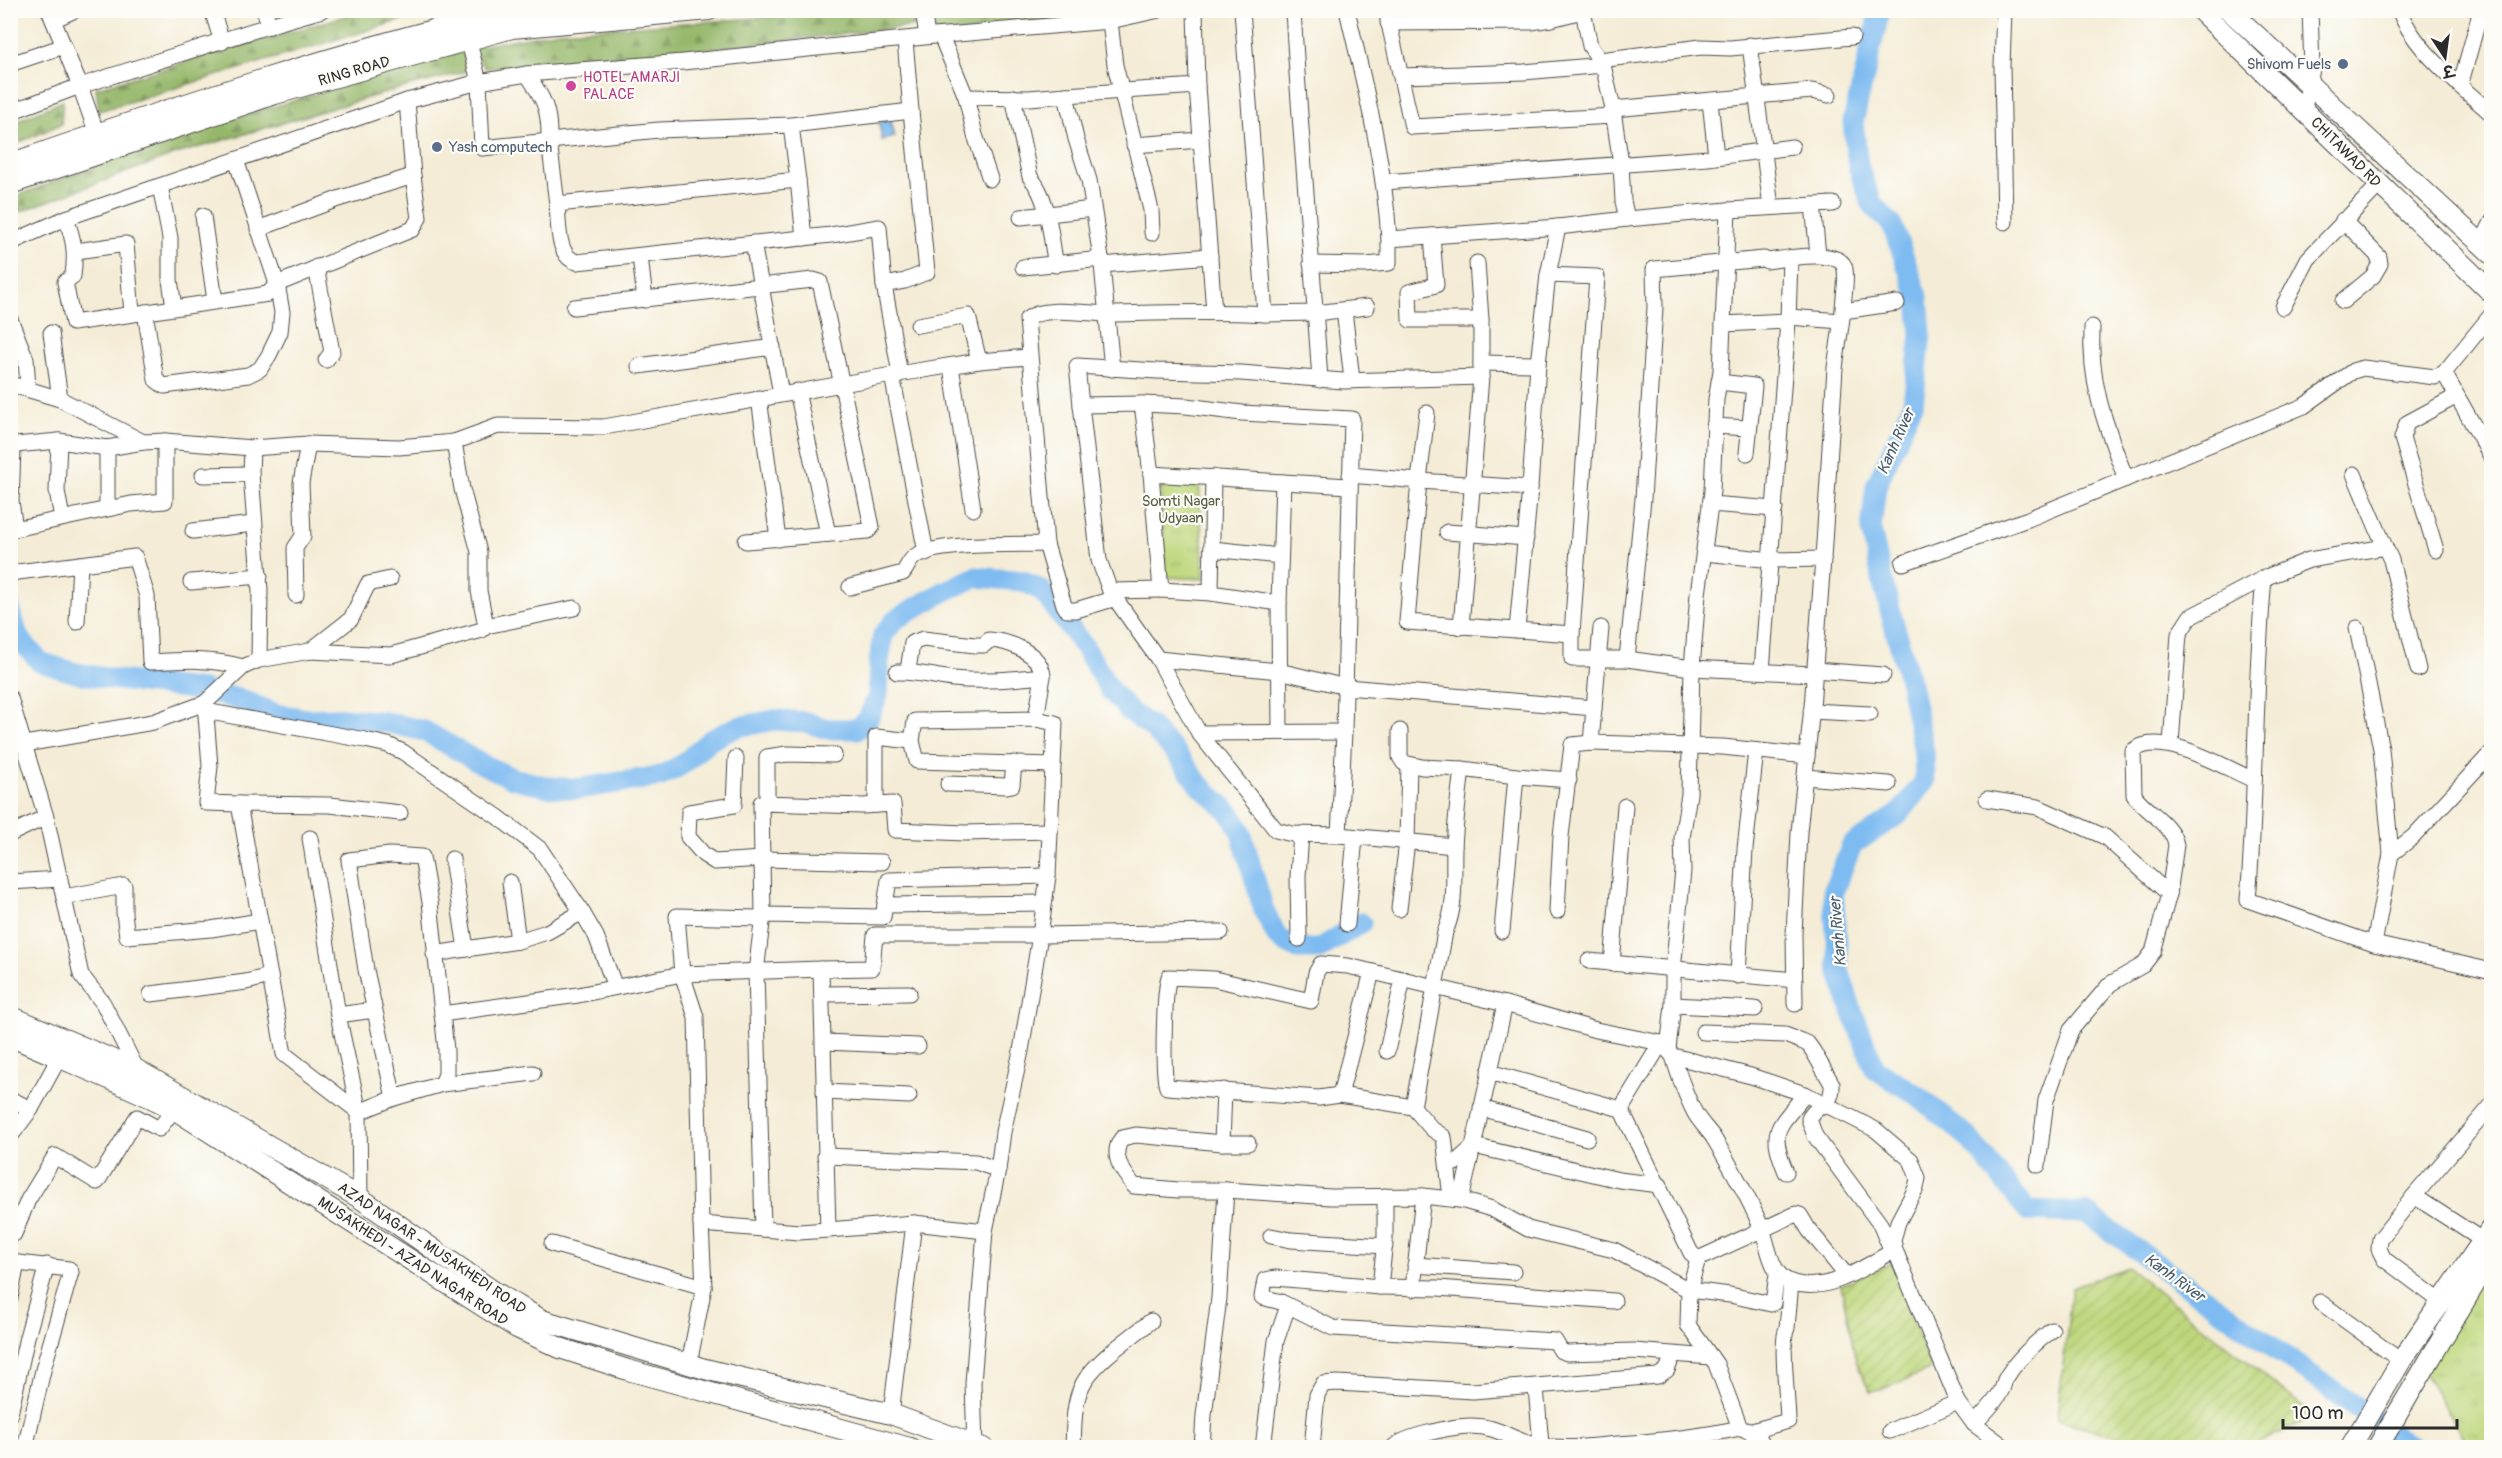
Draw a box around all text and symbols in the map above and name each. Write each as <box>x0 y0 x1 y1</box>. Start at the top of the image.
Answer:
north arrow <box>2415 27 2475 87</box>
street label: RING ROAD <box>316 52 392 91</box>
place label: Shivom Fuels <box>2247 55 2331 74</box>
marker: Shivom Fuels <box>2336 57 2350 71</box>
text: उ <box>2439 59 2458 82</box>
place label: HOTEL AMARJI PALACE <box>583 68 680 104</box>
marker: HOTEL AMARJI PALACE <box>564 79 578 93</box>
street label: CHITAWAD RD <box>2306 113 2385 192</box>
place label: Yash computech <box>448 138 552 157</box>
marker: Yash computech <box>430 140 444 154</box>
water label: Kanh River <box>1873 403 1920 477</box>
park label: Somti Nagar Udyaan <box>1142 492 1221 528</box>
water label: Kanh River <box>1825 894 1851 968</box>
street label: AZAD NAGAR - MUSAKHEDI ROAD <box>334 1178 530 1319</box>
street label: MUSAKHEDI - AZAD NAGAR ROAD <box>314 1193 512 1330</box>
water label: Kanh River <box>2140 1249 2210 1308</box>
scale bar <box>2283 1392 2457 1430</box>
text: 100 m <box>2292 1402 2344 1425</box>

